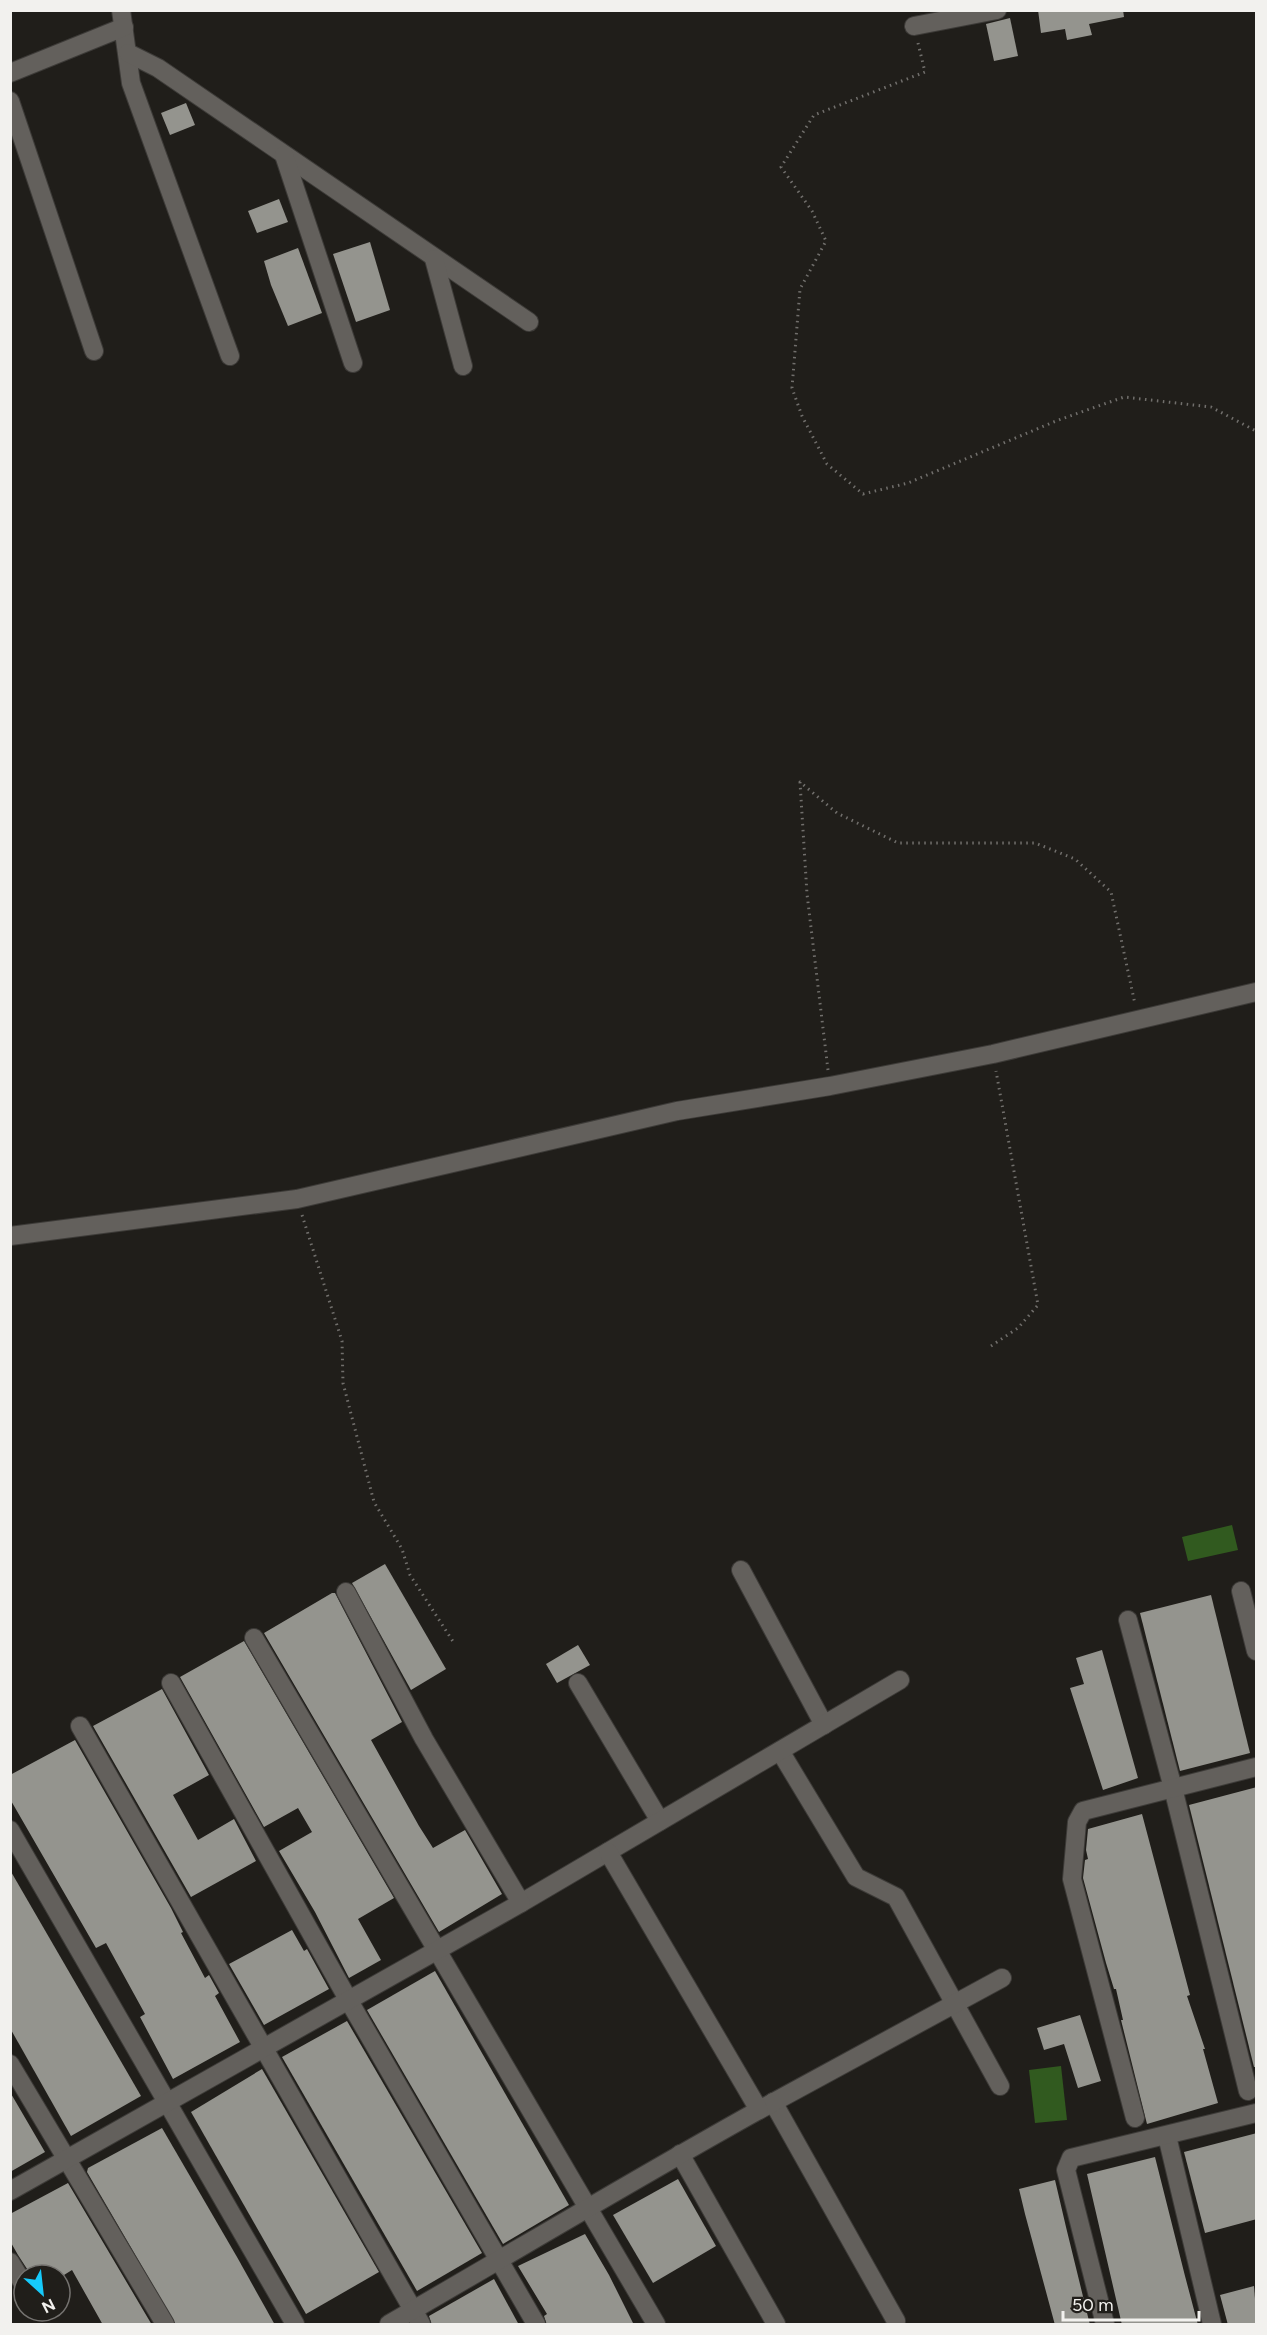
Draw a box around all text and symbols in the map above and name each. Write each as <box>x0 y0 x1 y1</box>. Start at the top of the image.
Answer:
north arrow <box>12 2263 72 2323</box>
scale bar <box>1063 2284 1200 2322</box>
text: 50 m <box>1072 2294 1114 2316</box>
text: N <box>39 2295 58 2317</box>

